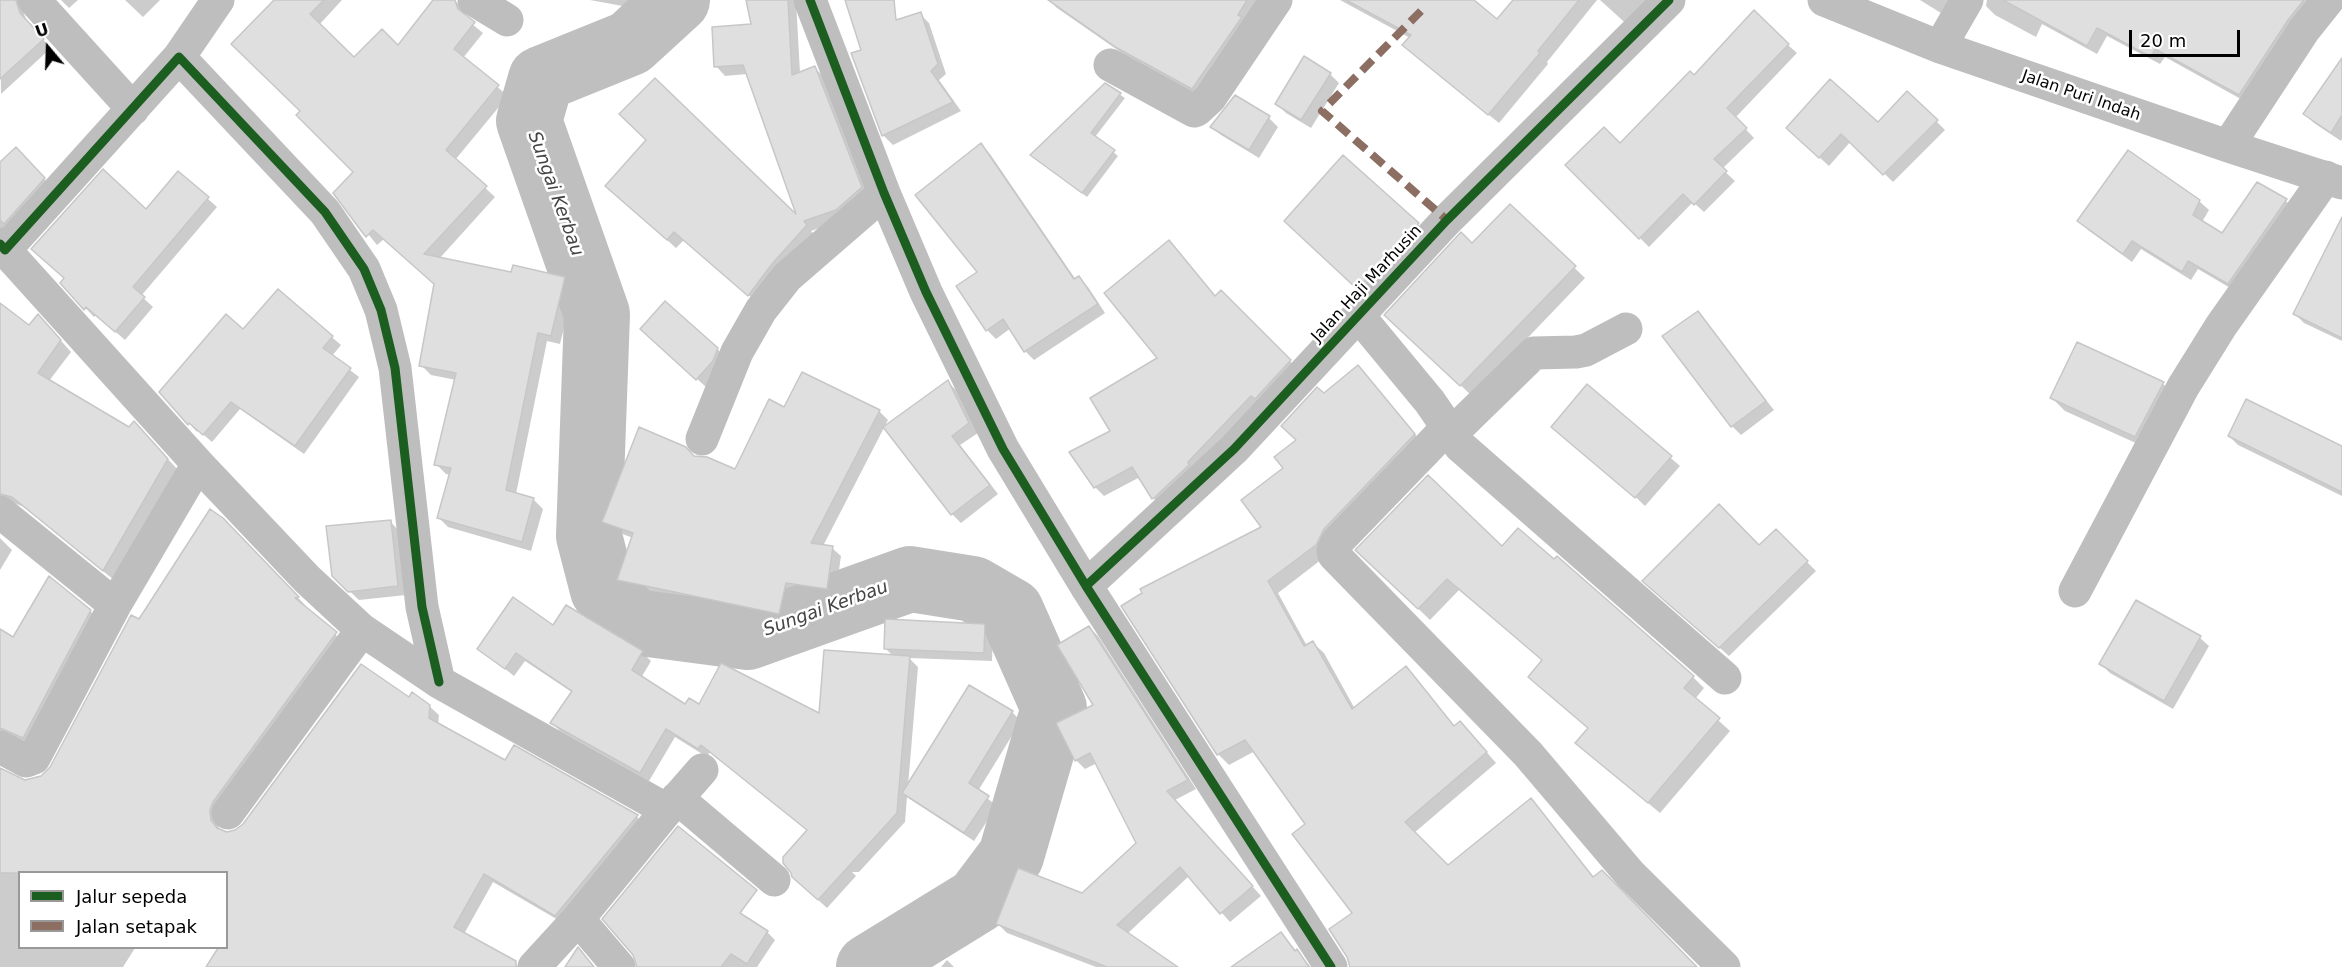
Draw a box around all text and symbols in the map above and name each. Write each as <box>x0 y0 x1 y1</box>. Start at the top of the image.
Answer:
north arrow <box>18 18 78 78</box>
scale bar <box>2132 18 2243 56</box>
text: U <box>33 19 51 42</box>
text: 20 m <box>2140 30 2186 51</box>
street label: Jalan Puri Indah <box>2019 67 2143 125</box>
water label: Sungai Kerbau <box>522 129 588 259</box>
street label: Jalan Haji Marhusin <box>1308 222 1426 346</box>
water label: Sungai Kerbau <box>761 576 891 642</box>
legend <box>18 871 228 949</box>
text: Jalur sepeda <box>76 886 187 907</box>
text: Jalan setapak <box>76 916 197 937</box>

